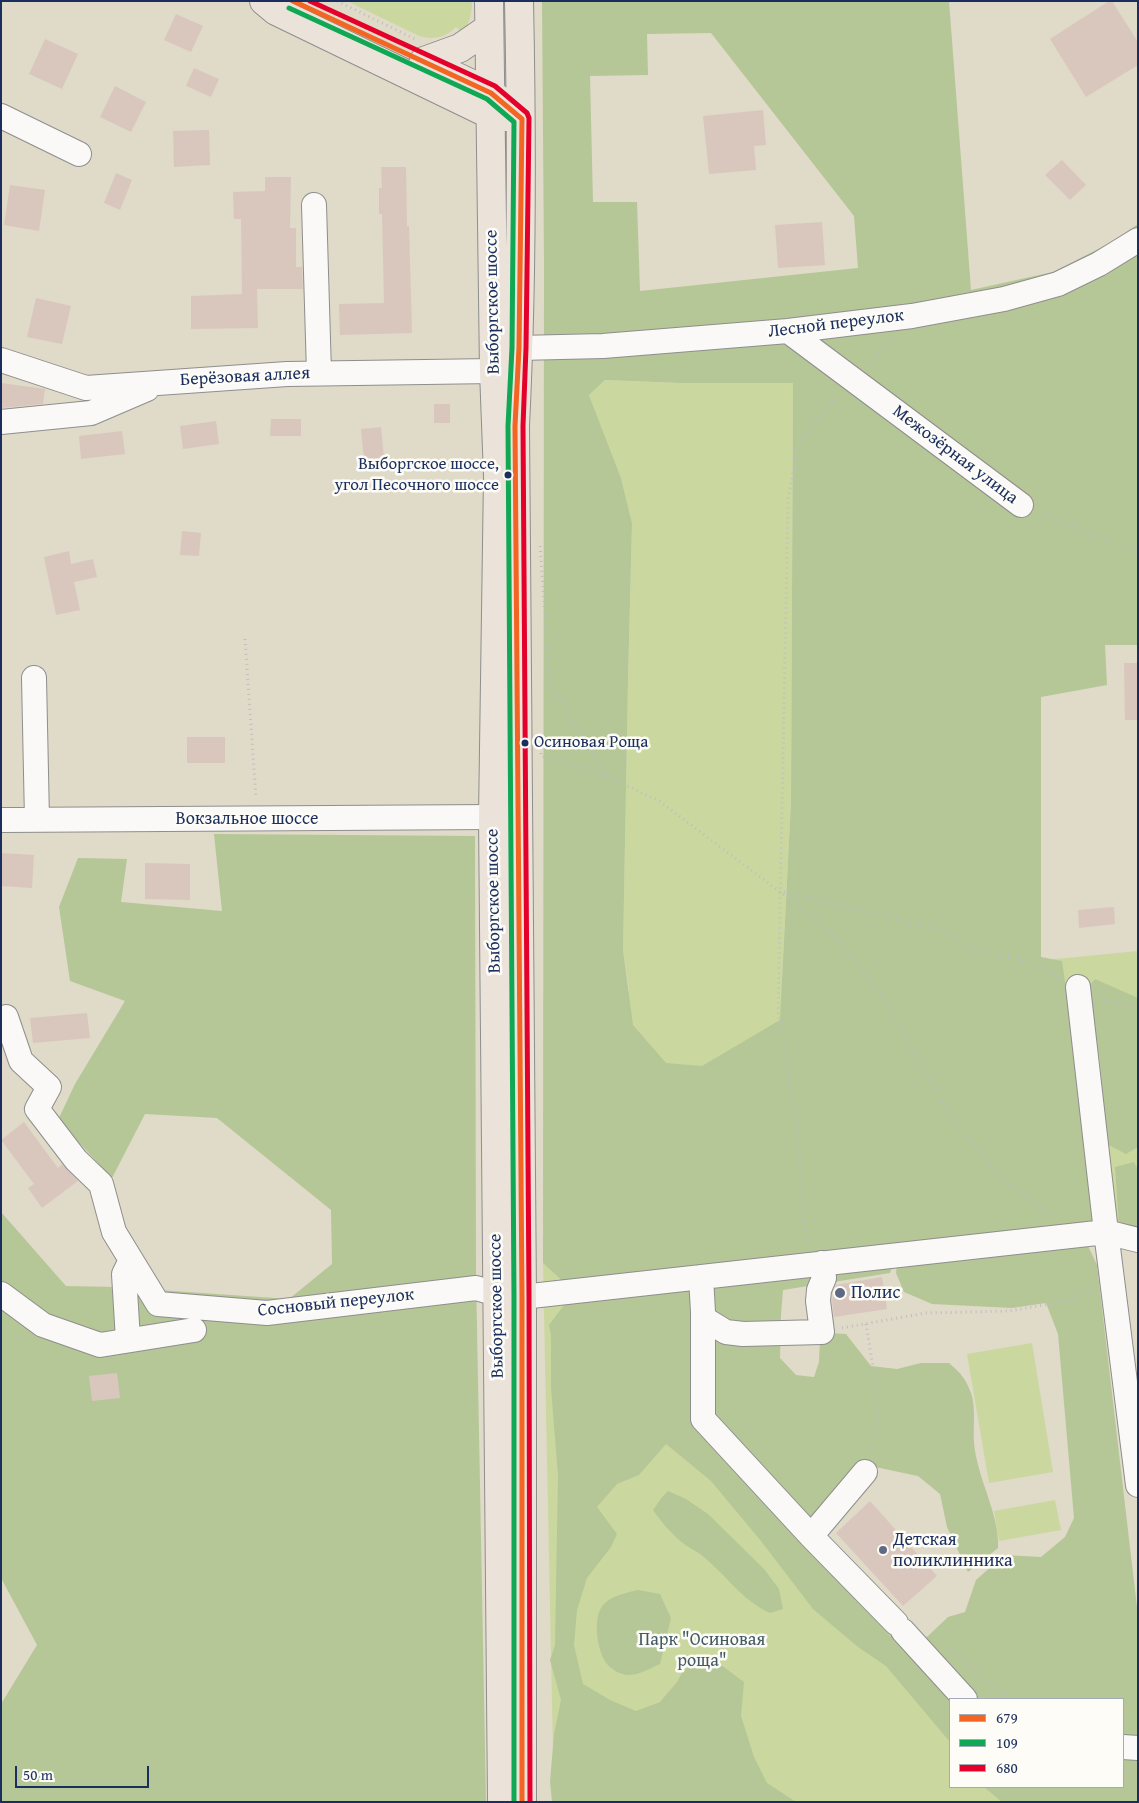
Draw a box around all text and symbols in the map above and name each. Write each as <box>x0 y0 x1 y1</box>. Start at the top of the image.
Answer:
street label: Выборгское шоссе <box>481 229 505 375</box>
street label: Лесной переулок <box>767 305 905 343</box>
street label: Берёзовая аллея <box>179 363 311 391</box>
street label: Межозёрная улица <box>888 401 1022 509</box>
place label: Выборгское шоссе, угол Песочного шоссе <box>334 455 499 495</box>
marker: Выборгское шоссе, угол Песочного шоссе <box>503 470 513 480</box>
place label: Осиновая Роща <box>534 733 648 753</box>
marker: Осиновая Роща <box>520 738 530 748</box>
street label: Вокзальное шоссе <box>176 808 318 830</box>
street label: Выборгское шоссе <box>482 828 506 974</box>
street label: Выборгское шоссе <box>485 1233 509 1379</box>
place label: Полис <box>851 1282 900 1304</box>
street label: Сосновый переулок <box>257 1284 415 1322</box>
marker: Полис <box>833 1286 847 1300</box>
place label: Детская поликлинника <box>893 1529 1013 1572</box>
marker: Детская поликлинника <box>877 1544 889 1556</box>
park label: Парк "Осиновая роща" <box>639 1629 765 1672</box>
legend <box>949 1698 1124 1788</box>
text: 679 <box>996 1707 1018 1728</box>
text: 109 <box>996 1732 1018 1753</box>
scale bar <box>18 1756 151 1788</box>
text: 680 <box>996 1757 1018 1778</box>
text: 50 m <box>23 1764 53 1785</box>

